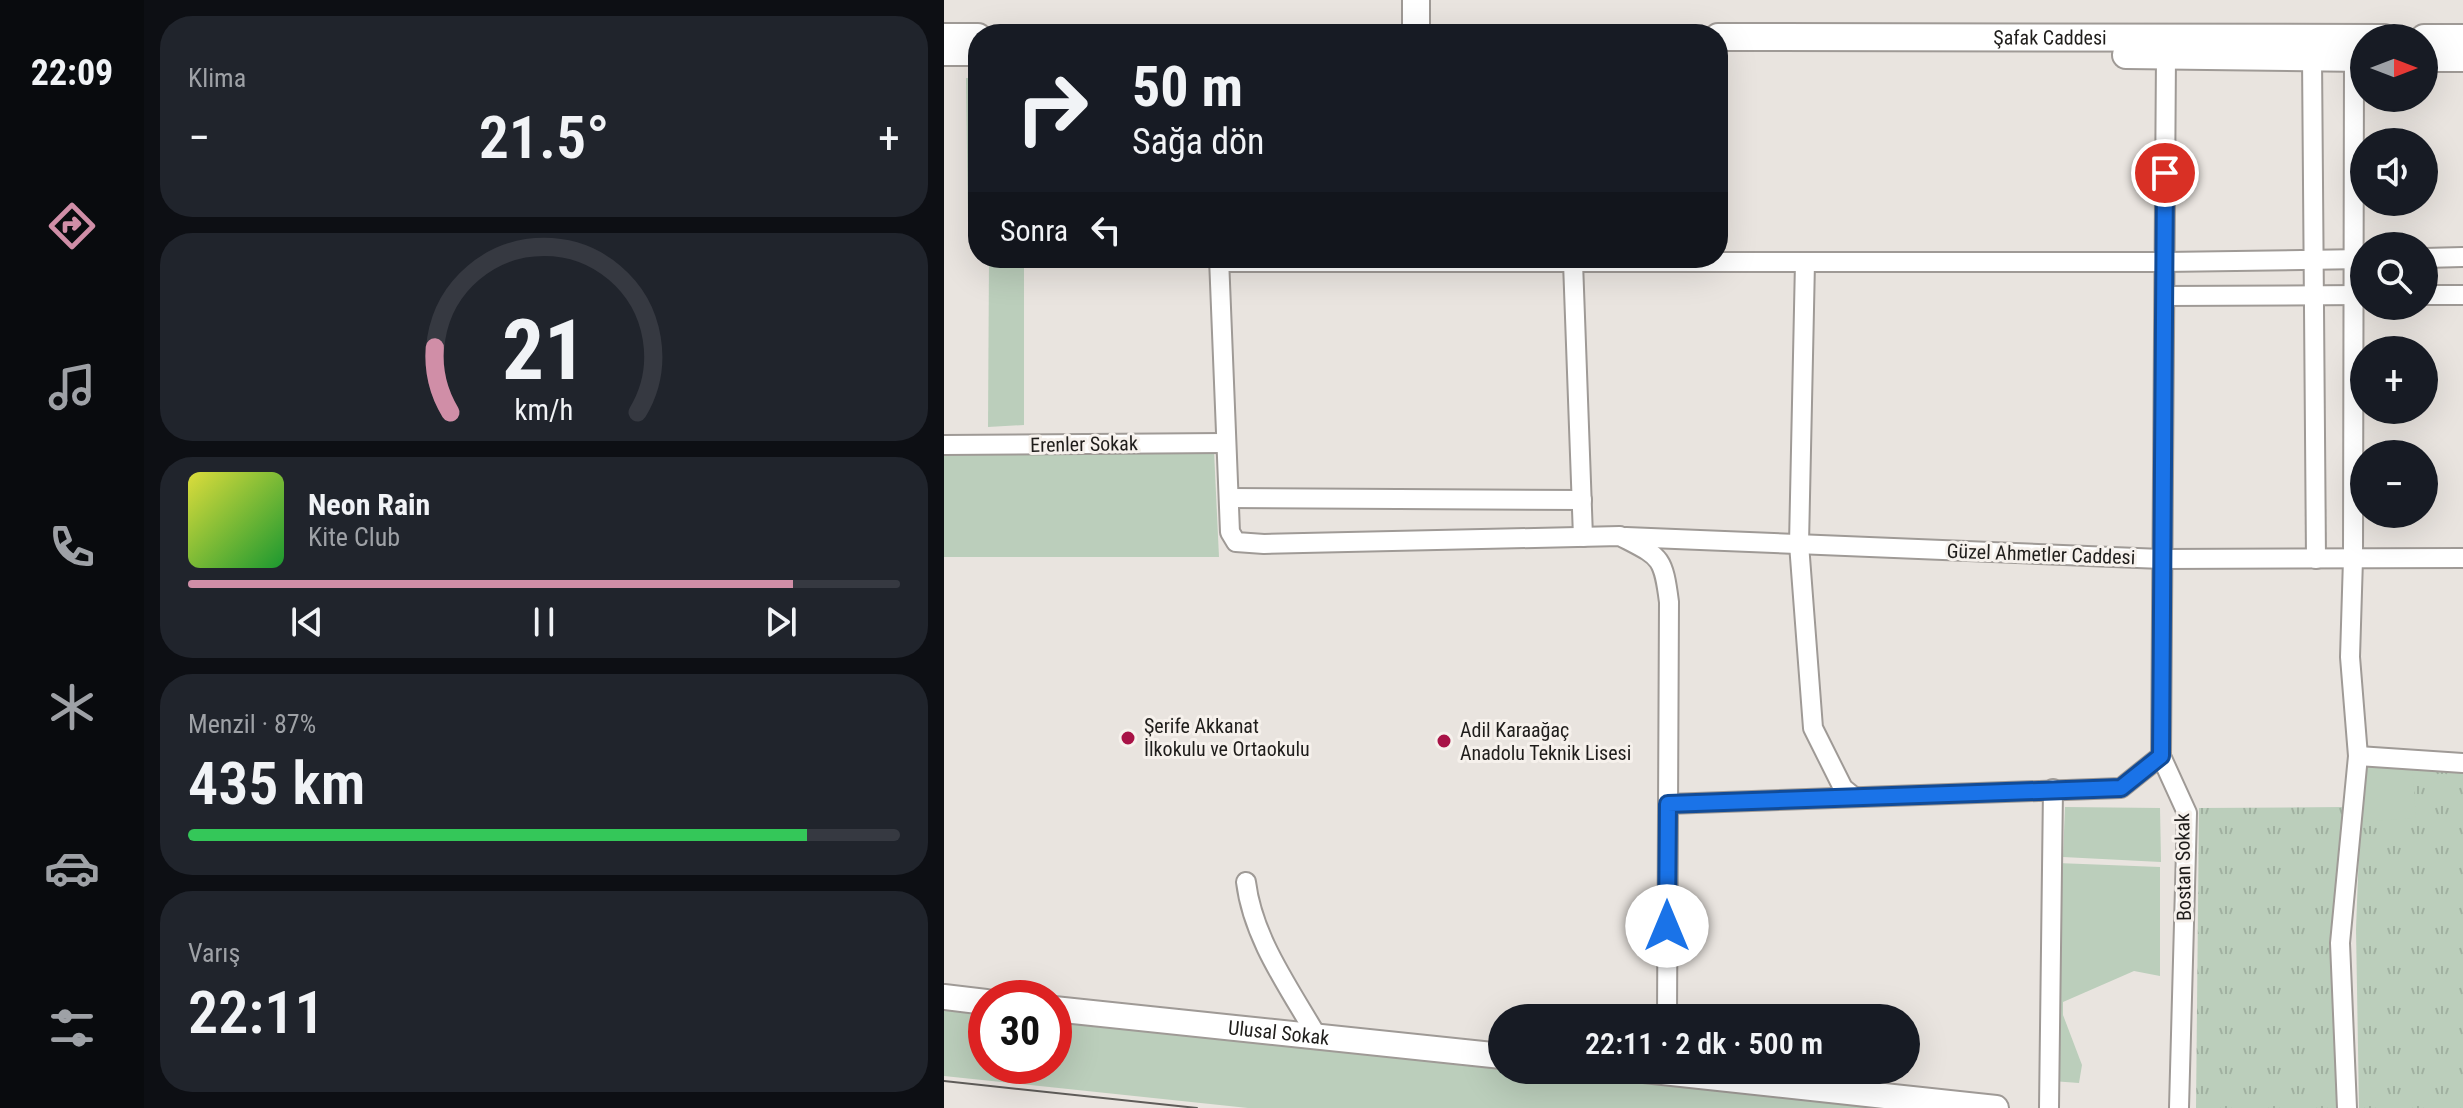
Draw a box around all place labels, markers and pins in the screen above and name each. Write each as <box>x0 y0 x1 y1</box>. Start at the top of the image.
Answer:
pin <box>2131 139 2199 207</box>
place label: Şerife Akkanat İlkokulu ve Ortaokulu <box>1144 714 1310 761</box>
place label: Adil Karaağaç Anadolu Teknik Lisesi <box>1460 718 1631 765</box>
marker: Şerife Akkanat İlkokulu ve Ortaokulu <box>1119 729 1137 747</box>
marker: Adil Karaağaç Anadolu Teknik Lisesi <box>1435 732 1453 750</box>

